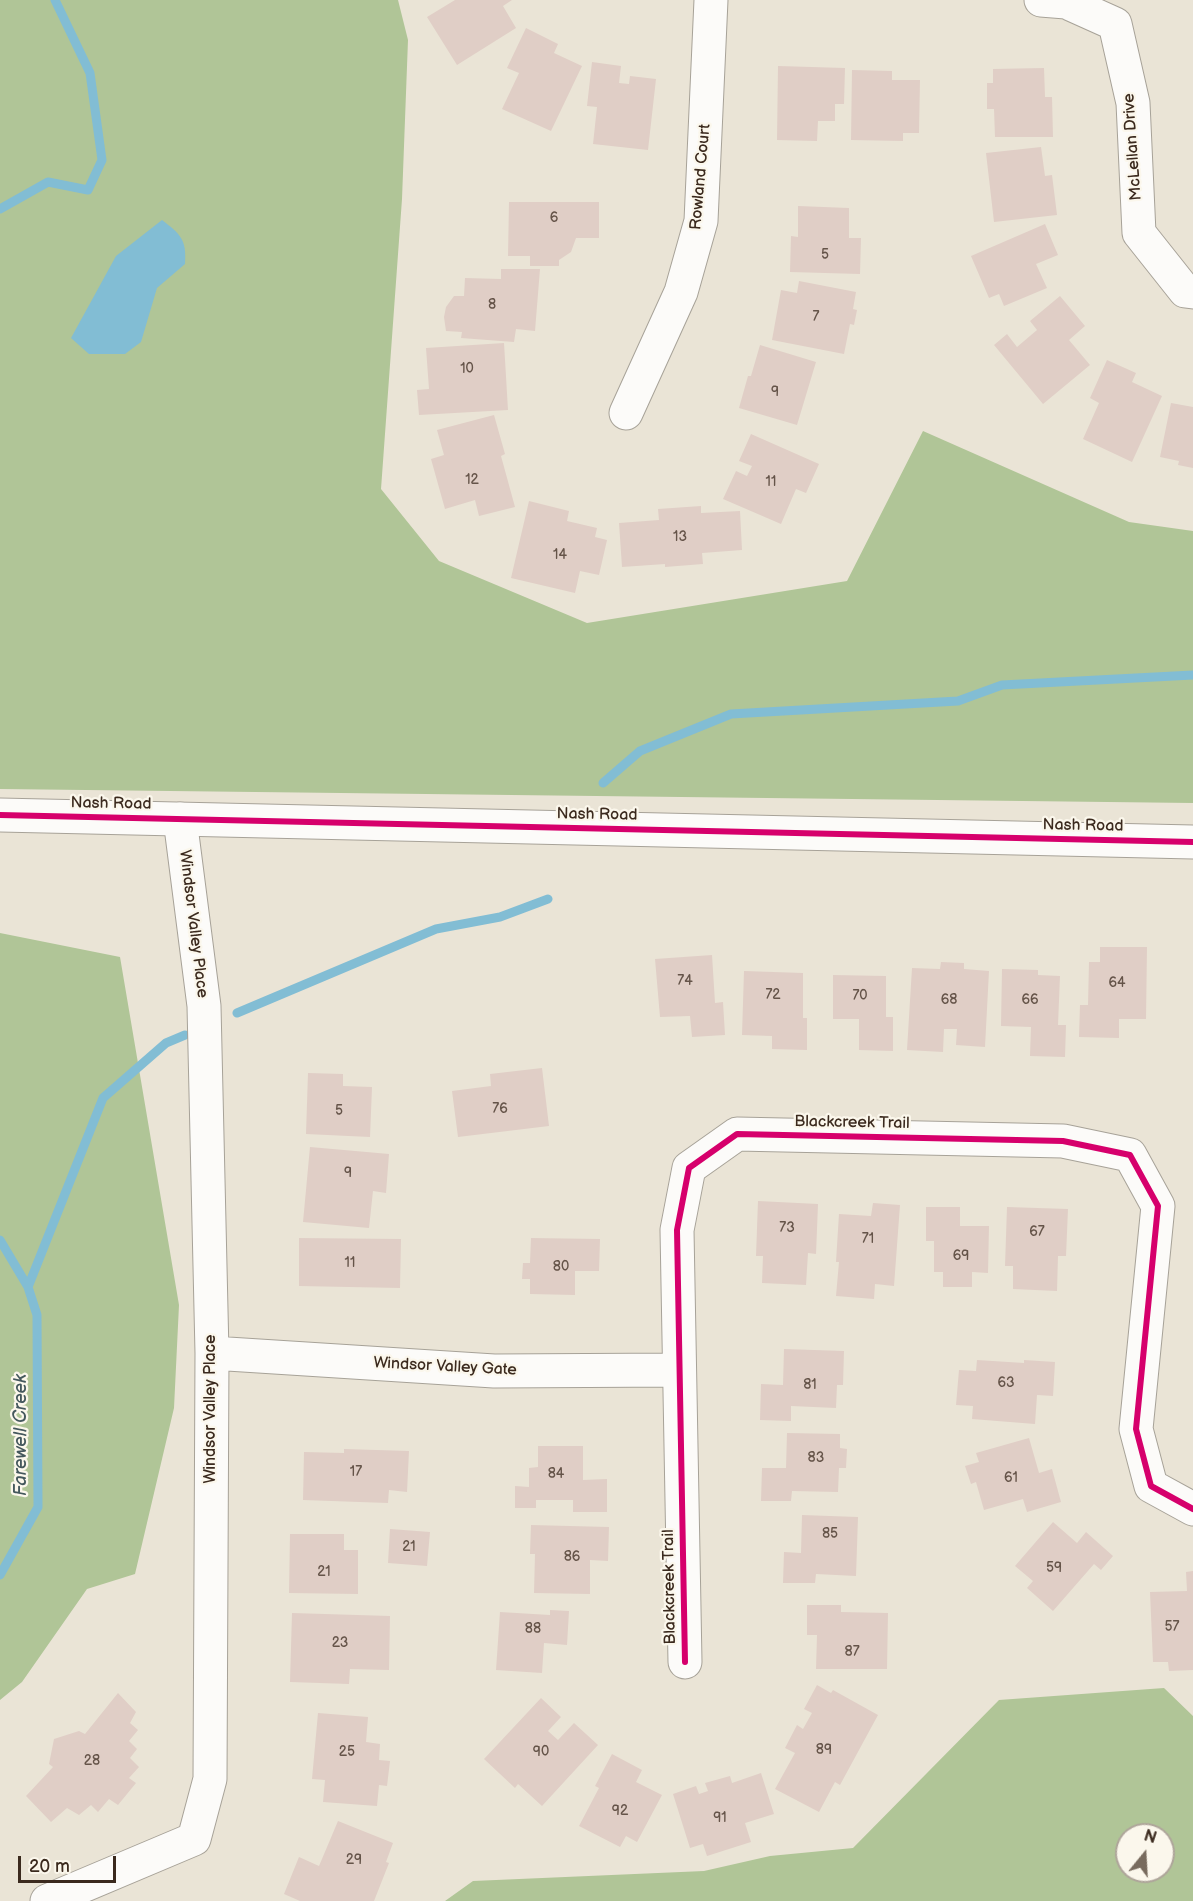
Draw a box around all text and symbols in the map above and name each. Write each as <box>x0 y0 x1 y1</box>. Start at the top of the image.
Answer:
street label: McLellan Drive <box>1120 93 1146 201</box>
street label: Rowland Court <box>687 123 715 231</box>
house number: 6 <box>550 210 558 226</box>
house number: 5 <box>821 247 829 263</box>
house number: 8 <box>488 297 496 313</box>
house number: 7 <box>813 309 819 325</box>
house number: 10 <box>460 361 474 377</box>
house number: 9 <box>771 384 779 400</box>
house number: 12 <box>465 472 479 488</box>
house number: 11 <box>766 474 776 490</box>
house number: 13 <box>673 529 687 545</box>
house number: 14 <box>553 547 567 563</box>
street label: Nash Road <box>70 794 152 814</box>
street label: Nash Road <box>556 805 638 825</box>
street label: Nash Road <box>1042 816 1124 836</box>
street label: Windsor Valley Place <box>174 849 212 999</box>
house number: 74 <box>677 973 693 989</box>
house number: 64 <box>1108 975 1126 991</box>
house number: 72 <box>765 987 781 1003</box>
house number: 70 <box>852 988 868 1004</box>
house number: 68 <box>941 992 957 1008</box>
house number: 66 <box>1021 992 1039 1008</box>
house number: 76 <box>492 1101 508 1117</box>
house number: 5 <box>335 1103 343 1119</box>
street label: Blackcreek Trail <box>794 1112 910 1134</box>
house number: 9 <box>344 1165 352 1181</box>
house number: 73 <box>779 1220 795 1236</box>
house number: 67 <box>1029 1224 1045 1240</box>
house number: 71 <box>862 1231 874 1247</box>
house number: 69 <box>953 1248 969 1264</box>
house number: 11 <box>345 1255 355 1271</box>
house number: 80 <box>553 1259 569 1275</box>
street label: Windsor Valley Place <box>201 1334 221 1484</box>
street label: Windsor Valley Gate <box>373 1354 517 1380</box>
water label: Farewell Creek <box>10 1374 32 1496</box>
house number: 63 <box>997 1375 1015 1391</box>
house number: 81 <box>803 1377 817 1393</box>
house number: 83 <box>808 1450 824 1466</box>
house number: 17 <box>350 1464 362 1480</box>
house number: 84 <box>548 1466 564 1482</box>
house number: 61 <box>1004 1470 1018 1486</box>
house number: 85 <box>822 1526 838 1542</box>
street label: Blackcreek Trail <box>659 1529 681 1645</box>
house number: 21 <box>402 1539 416 1555</box>
house number: 86 <box>564 1549 580 1565</box>
house number: 59 <box>1046 1560 1062 1576</box>
house number: 21 <box>317 1564 331 1580</box>
house number: 57 <box>1165 1619 1179 1635</box>
house number: 88 <box>525 1621 541 1637</box>
house number: 23 <box>332 1635 348 1651</box>
house number: 87 <box>844 1644 860 1660</box>
house number: 89 <box>816 1742 832 1758</box>
house number: 25 <box>339 1744 355 1760</box>
house number: 90 <box>533 1744 549 1760</box>
house number: 28 <box>84 1753 100 1769</box>
house number: 92 <box>612 1803 628 1819</box>
house number: 91 <box>713 1810 727 1826</box>
north arrow <box>1115 1823 1175 1883</box>
text: N <box>1141 1826 1159 1848</box>
scale bar <box>21 1844 118 1882</box>
house number: 29 <box>346 1852 362 1868</box>
text: 20 m <box>29 1856 70 1877</box>

